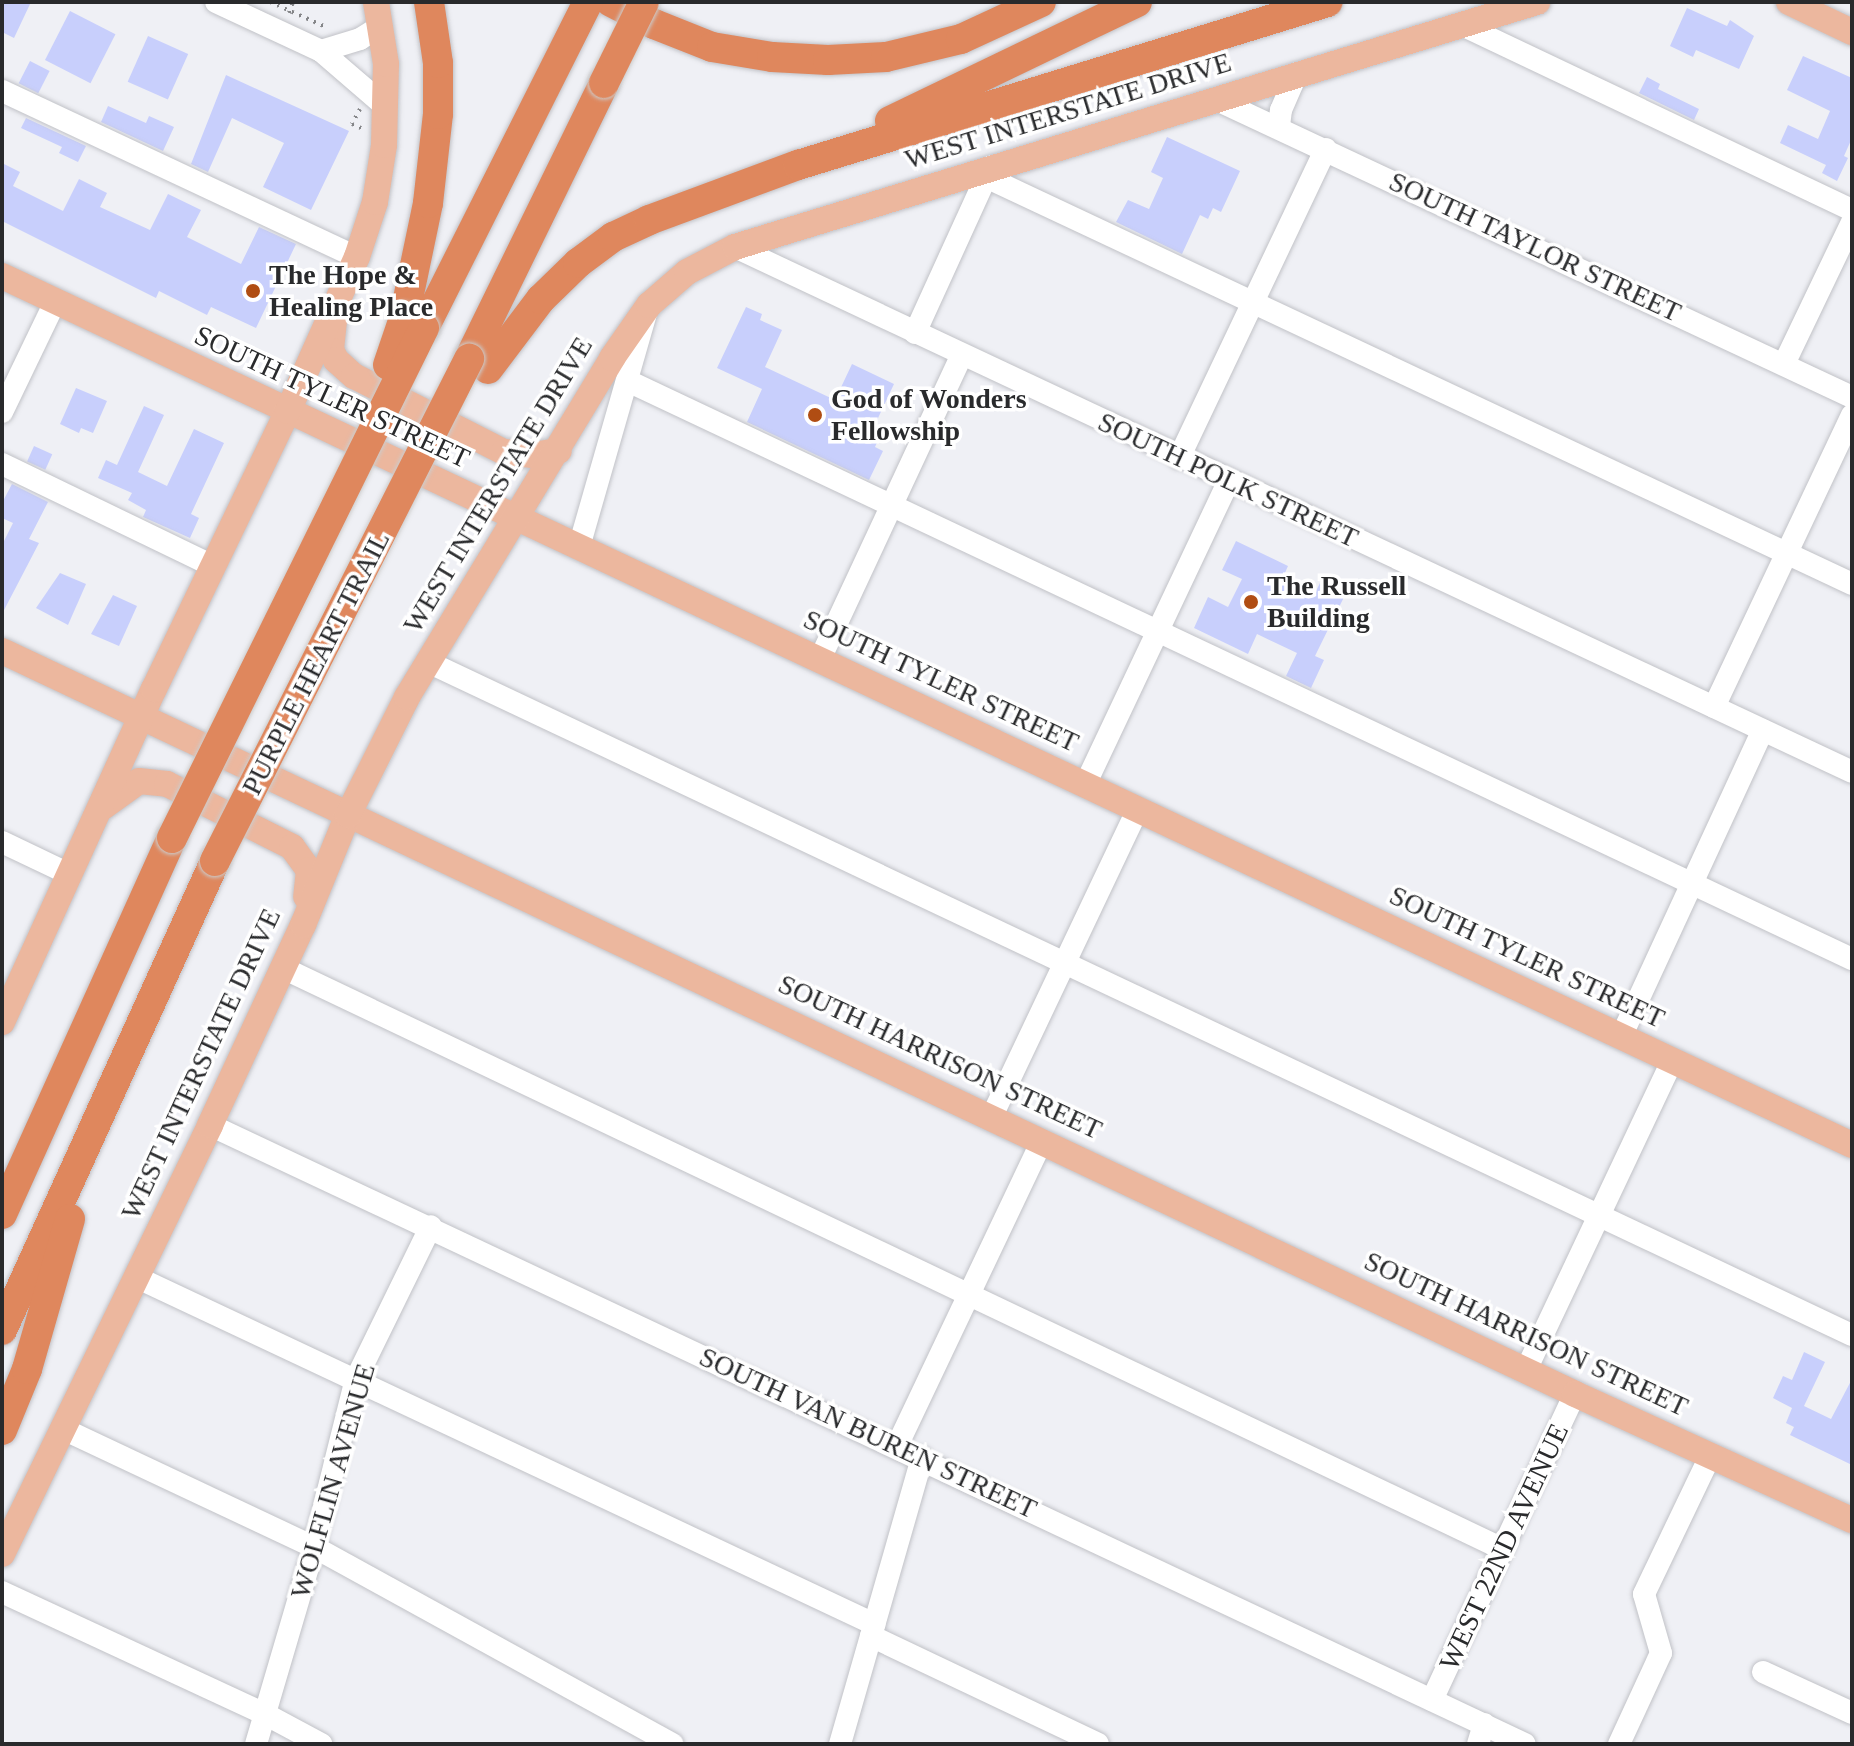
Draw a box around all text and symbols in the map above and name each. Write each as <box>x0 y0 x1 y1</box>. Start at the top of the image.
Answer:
street label: WEST INTERSTATE DRIVE <box>901 45 1235 177</box>
street label: SOUTH TAYLOR STREET <box>1383 164 1687 330</box>
place label: The Hope & Healing Place <box>269 258 433 324</box>
marker: The Hope & Healing Place <box>244 282 262 300</box>
street label: SOUTH TYLER STREET <box>189 318 475 476</box>
street label: WEST INTERSTATE DRIVE <box>396 331 600 639</box>
place label: God of Wonders Fellowship <box>831 382 1027 448</box>
street label: SOUTH POLK STREET <box>1093 405 1363 555</box>
marker: God of Wonders Fellowship <box>806 406 824 424</box>
street label: PURPLE HEART TRAIL <box>235 525 397 801</box>
place label: The Russell Building <box>1267 569 1406 635</box>
marker: The Russell Building <box>1242 593 1260 611</box>
street label: SOUTH TYLER STREET <box>798 602 1084 760</box>
street label: SOUTH TYLER STREET <box>1384 878 1670 1036</box>
street label: WEST INTERSTATE DRIVE <box>114 903 288 1225</box>
street label: SOUTH HARRISON STREET <box>773 967 1107 1147</box>
street label: SOUTH HARRISON STREET <box>1359 1244 1693 1424</box>
street label: SOUTH VAN BUREN STREET <box>694 1340 1042 1526</box>
street label: WOLFLIN AVENUE <box>283 1359 383 1603</box>
street label: WEST 22ND AVENUE <box>1432 1417 1576 1677</box>

